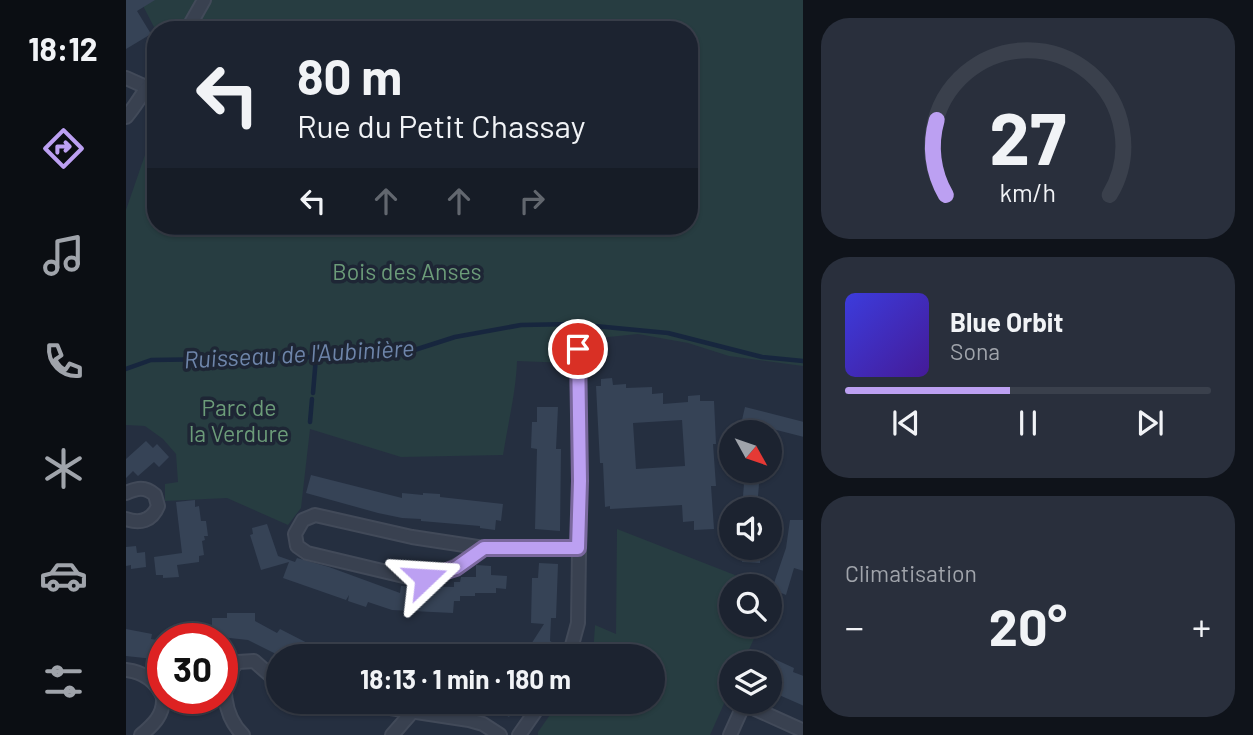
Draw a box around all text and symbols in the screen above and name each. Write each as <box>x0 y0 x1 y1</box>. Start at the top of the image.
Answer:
text: 18:12 <box>28 29 98 67</box>
text: 80 m <box>297 46 402 105</box>
icon: left <box>182 49 273 140</box>
text: 27 <box>990 92 1066 180</box>
text: Rue du Petit Chassay <box>297 106 586 144</box>
icon: directions <box>39 124 88 173</box>
text: km/h <box>1000 176 1056 206</box>
icon: left <box>294 182 332 220</box>
icon: ahead <box>367 182 405 220</box>
icon: ahead <box>440 182 478 220</box>
icon: right <box>513 182 551 220</box>
icon: music <box>39 231 88 280</box>
park label: Bois des Anses <box>332 257 482 285</box>
text: Blue Orbit <box>950 306 1063 337</box>
pin <box>548 319 608 379</box>
icon: arrive <box>559 330 597 368</box>
water label: Ruisseau de l'Aubinière <box>183 332 415 374</box>
icon: phone <box>39 337 88 386</box>
text: Sona <box>950 337 1000 365</box>
park label: Parc de la Verdure <box>189 393 289 447</box>
icon: previous <box>887 404 925 442</box>
icon: pause <box>1009 404 1047 442</box>
icon: next <box>1131 404 1169 442</box>
north arrow <box>719 420 782 483</box>
map controls <box>719 420 782 714</box>
icon: climate <box>39 444 88 493</box>
button: sound <box>719 497 782 560</box>
position arrow <box>388 541 462 615</box>
icon: car <box>39 551 88 600</box>
text: Climatisation <box>845 559 977 587</box>
button: search <box>719 574 782 637</box>
text: 20° <box>989 594 1067 656</box>
text: − <box>845 603 864 649</box>
text: + <box>1192 603 1211 649</box>
speed limit sign: 30 <box>147 623 238 714</box>
button: layers <box>719 651 782 714</box>
icon: filters <box>39 657 88 706</box>
text: 18:13 · 1 min · 180 m <box>360 663 571 694</box>

